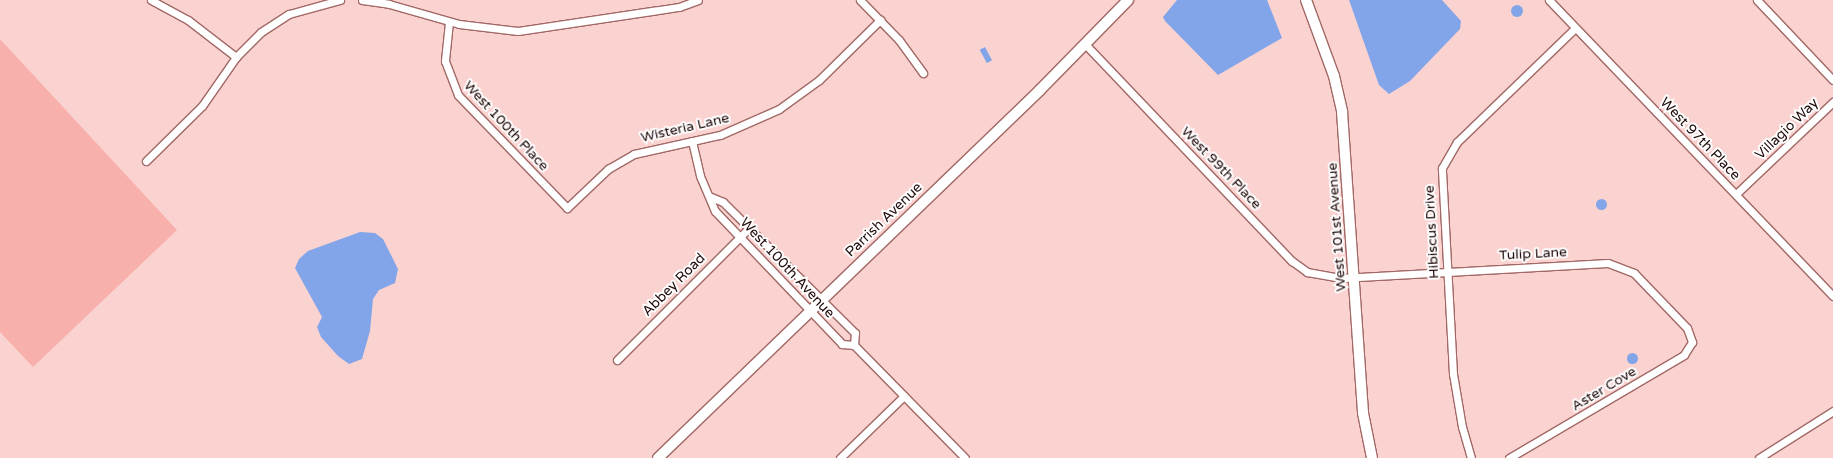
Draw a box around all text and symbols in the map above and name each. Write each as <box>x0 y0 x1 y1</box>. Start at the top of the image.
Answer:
street label: West 100th Place <box>460 77 552 175</box>
street label: West 97th Place <box>1656 94 1744 184</box>
street label: Villagio Way <box>1752 95 1822 163</box>
street label: Wisteria Lane <box>639 110 731 146</box>
street label: West 99th Place <box>1177 123 1265 213</box>
street label: West 101st Avenue <box>1324 162 1350 292</box>
street label: Parrish Avenue <box>842 179 926 261</box>
street label: Hibiscus Drive <box>1421 185 1443 279</box>
street label: West 100th Avenue <box>736 214 838 322</box>
street label: Tulip Lane <box>1499 244 1567 264</box>
street label: Abbey Road <box>639 250 709 320</box>
street label: Aster Cove <box>1569 363 1639 415</box>

